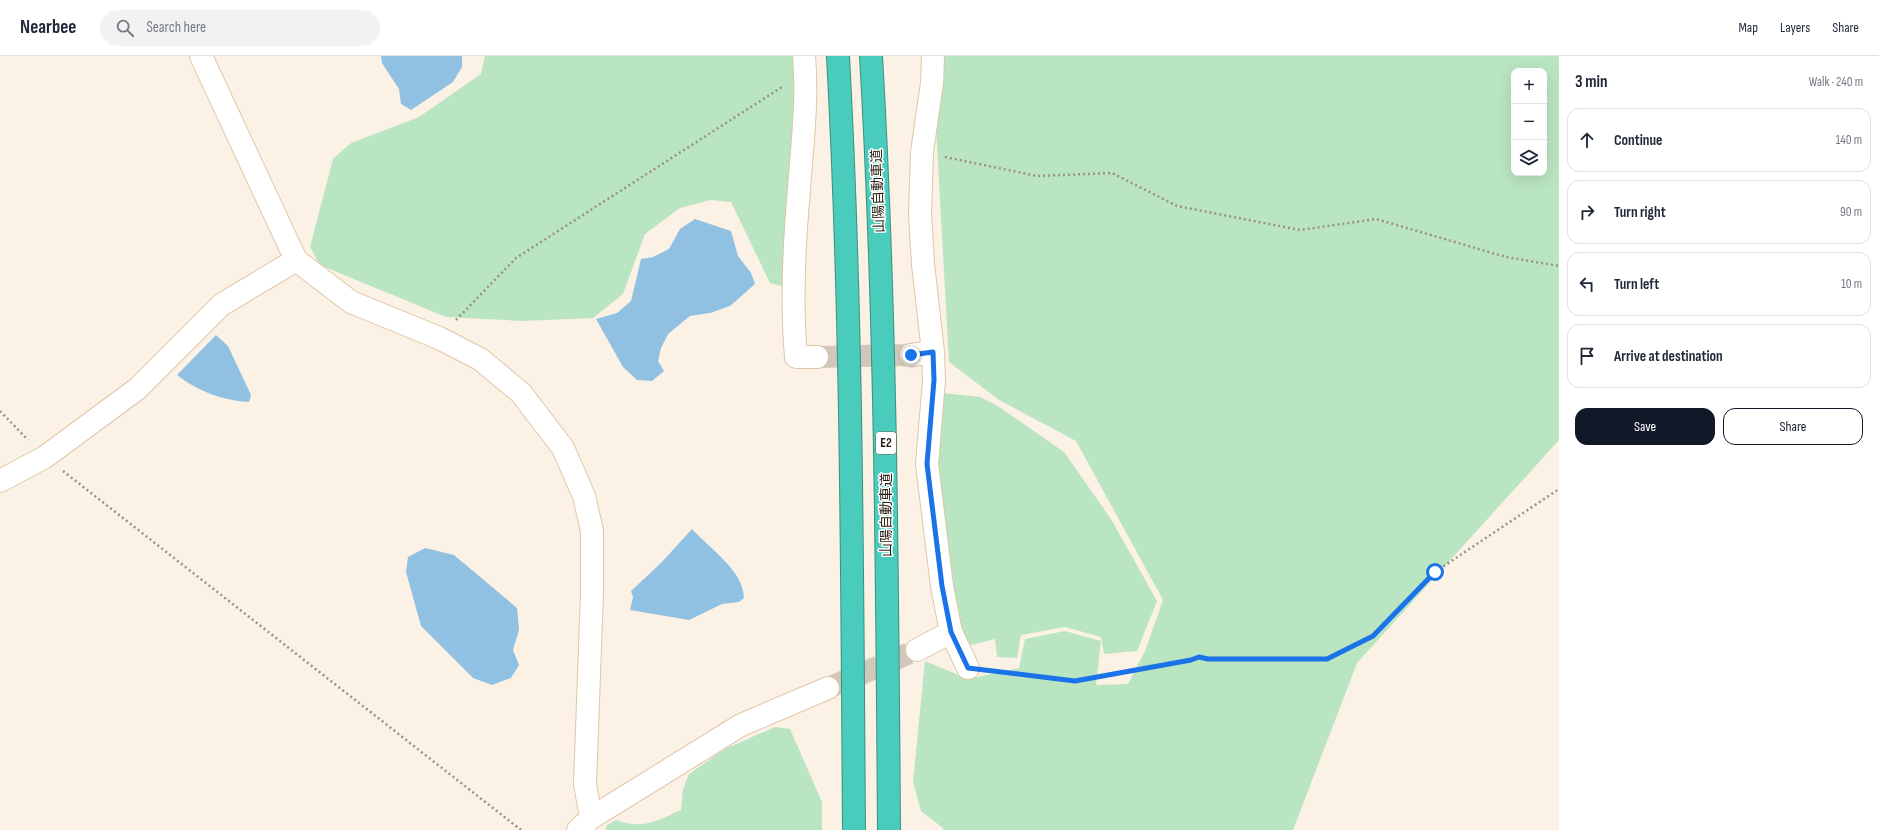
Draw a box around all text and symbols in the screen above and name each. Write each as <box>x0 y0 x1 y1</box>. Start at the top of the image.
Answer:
search box <box>100 10 380 46</box>
text: Nearbee <box>20 16 76 39</box>
icon: search <box>114 17 136 39</box>
text: Search here <box>146 18 206 37</box>
text: Map <box>1738 19 1758 36</box>
text: Layers <box>1780 19 1810 36</box>
text: Share <box>1832 19 1859 36</box>
map controls <box>1511 68 1547 176</box>
button: + <box>1511 68 1547 104</box>
text: 3 min <box>1575 72 1608 92</box>
text: Walk · 240 m <box>1809 74 1863 90</box>
button: − <box>1511 104 1547 140</box>
icon: ahead <box>1576 129 1598 151</box>
text: Continue <box>1614 131 1663 150</box>
text: 140 m <box>1836 132 1862 148</box>
button: layers <box>1511 140 1547 176</box>
street label: 山陽自動車道 <box>868 149 888 233</box>
icon: right <box>1576 201 1598 223</box>
text: Turn right <box>1614 203 1666 222</box>
text: 90 m <box>1840 204 1862 220</box>
icon: left <box>1576 273 1598 295</box>
text: Turn left <box>1614 275 1659 294</box>
text: 10 m <box>1841 276 1862 292</box>
icon: arrive <box>1576 345 1598 367</box>
route end <box>902 346 920 364</box>
text: Arrive at destination <box>1614 347 1723 366</box>
button: Save <box>1575 408 1715 445</box>
button: Share <box>1723 408 1863 445</box>
road number: E2 <box>876 432 896 454</box>
street label: 山陽自動車道 <box>878 473 895 557</box>
route start <box>1426 563 1444 581</box>

